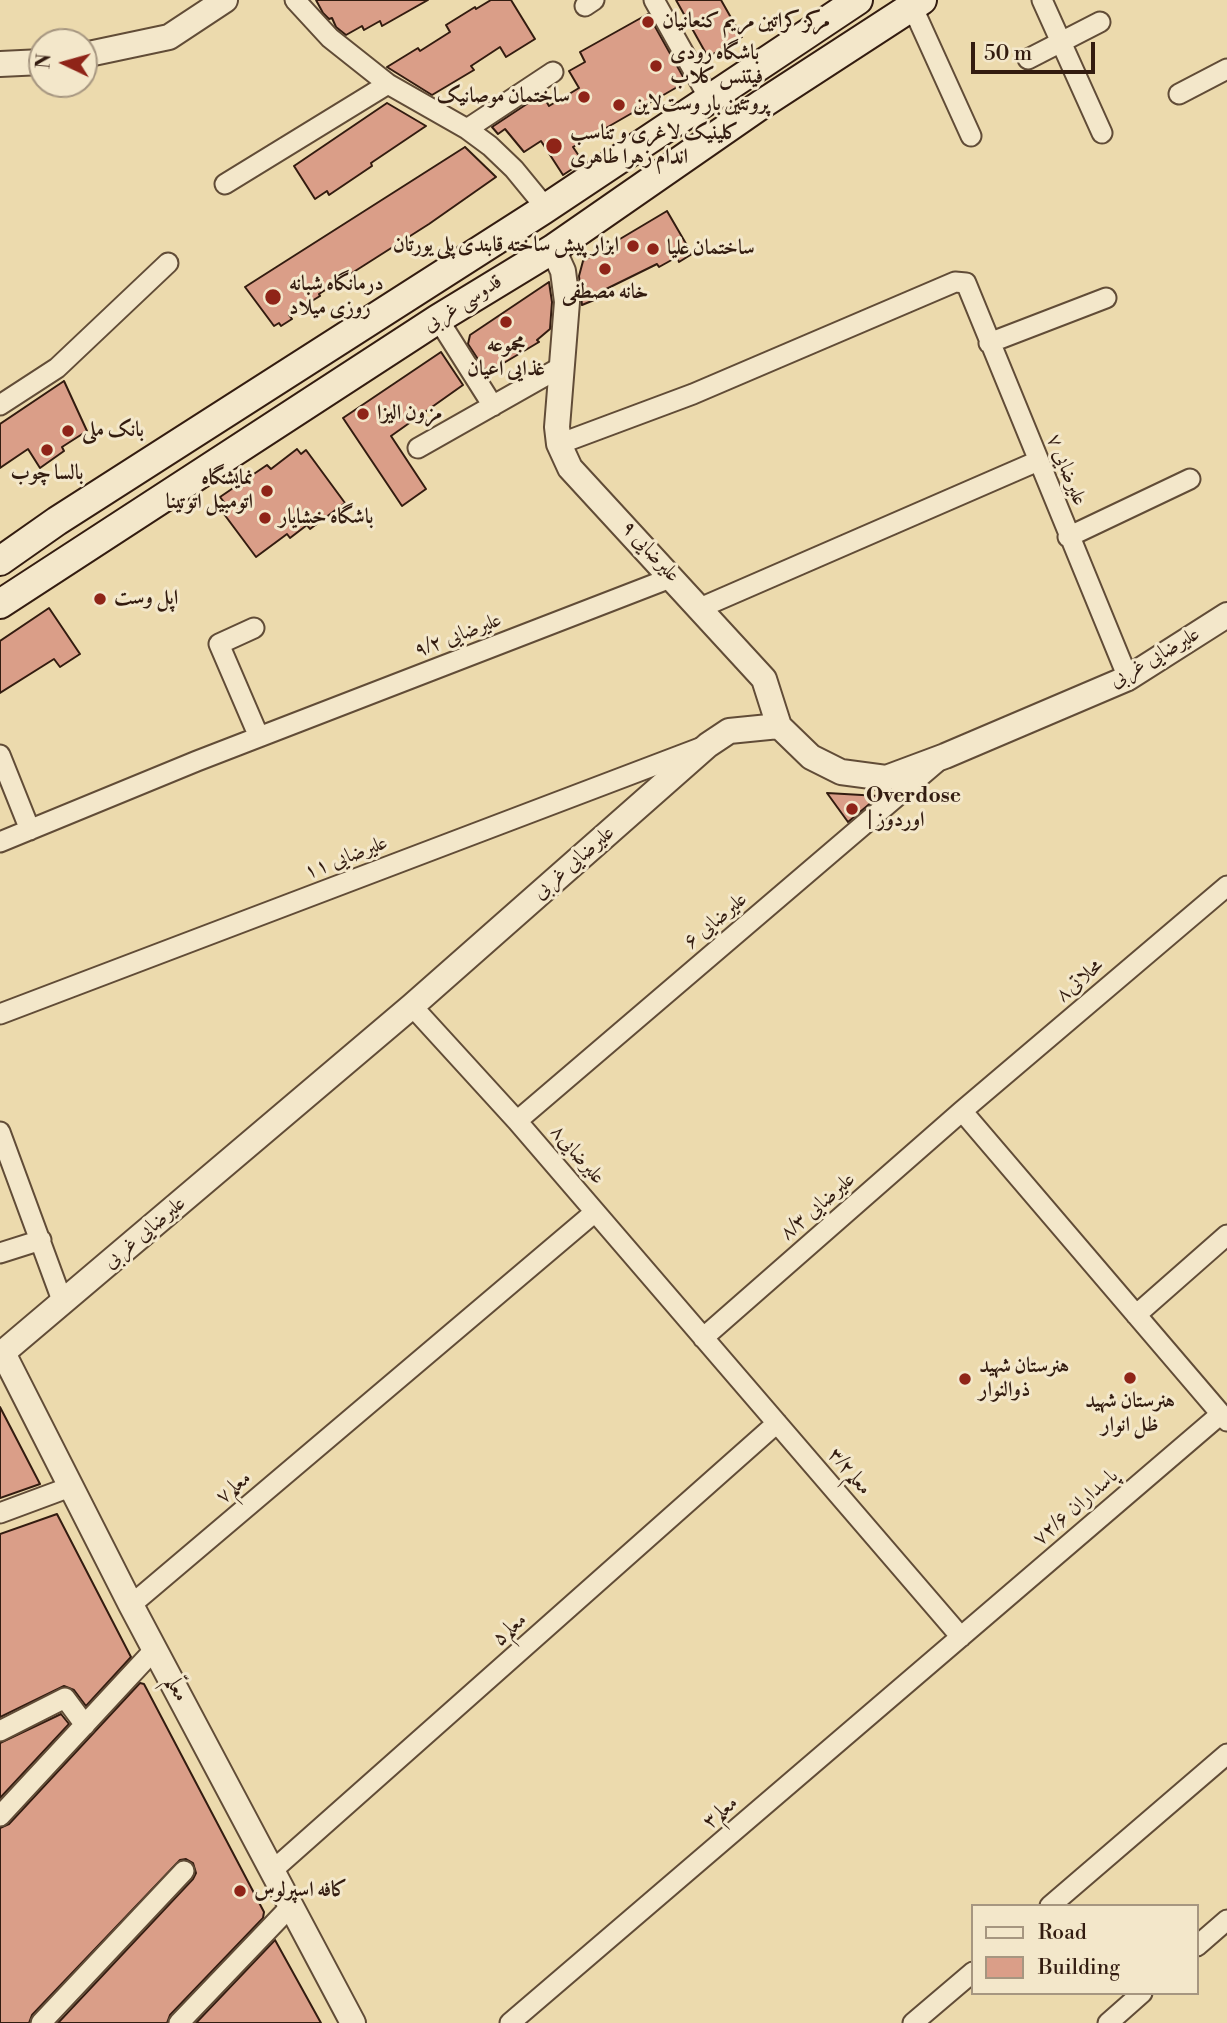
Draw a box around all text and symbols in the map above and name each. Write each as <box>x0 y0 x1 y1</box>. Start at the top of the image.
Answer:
place label: مرکز کراتین مریم کنعانیان <box>662 9 830 35</box>
marker: مرکز کراتین مریم کنعانیان <box>640 14 656 30</box>
north arrow <box>28 28 98 98</box>
scale bar <box>975 28 1099 72</box>
place label: باشگاه رودی فیتنس کلاب <box>670 41 763 91</box>
text: 50 m <box>984 41 1032 67</box>
text: N <box>31 53 57 70</box>
marker: باشگاه رودی فیتنس کلاب <box>648 58 664 74</box>
place label: ساختمان موصانیک <box>437 84 570 110</box>
marker: ساختمان موصانیک <box>576 89 592 105</box>
place label: پروتئین بار وست‌لاین <box>633 92 769 118</box>
marker: پروتئین بار وست‌لاین <box>611 97 627 113</box>
place label: کلینیک لاغری و تناسب اندام زهرا طاهری <box>570 121 739 171</box>
marker: کلینیک لاغری و تناسب اندام زهرا طاهری <box>544 136 564 156</box>
place label: ابزار پیش ساخته قابندی پلی یورتان <box>393 233 619 259</box>
place label: ساختمان علیا <box>667 236 755 262</box>
marker: ابزار پیش ساخته قابندی پلی یورتان <box>625 238 641 254</box>
marker: ساختمان علیا <box>645 241 661 257</box>
marker: خانه مصطفی <box>597 261 613 277</box>
street label: قدوسی غربی <box>419 270 507 338</box>
place label: درمانگاه شبانه روزی میلاد <box>289 272 384 322</box>
place label: خانه مصطفی <box>562 280 648 306</box>
marker: درمانگاه شبانه روزی میلاد <box>263 287 283 307</box>
marker: مجموعه غذایی اعیان <box>498 314 514 330</box>
place label: مجموعه غذایی اعیان <box>467 333 545 383</box>
place label: مزون الیزا <box>377 401 442 427</box>
marker: مزون الیزا <box>355 406 371 422</box>
place label: بانک ملی <box>82 418 144 444</box>
marker: بانک ملی <box>60 423 76 439</box>
street label: ۷ علیرضایی <box>1040 430 1092 510</box>
marker: بالسا چوب <box>39 442 55 458</box>
place label: بالسا چوب <box>10 461 84 487</box>
place label: نمایشگاه اتومبیل اتوتینا <box>166 466 253 516</box>
marker: نمایشگاه اتومبیل اتوتینا <box>259 483 275 499</box>
place label: باشگاه خشایار <box>279 505 374 531</box>
marker: باشگاه خشایار <box>257 510 273 526</box>
street label: ۹ علیرضایی <box>615 516 685 588</box>
place label: اپل وست <box>114 586 178 612</box>
marker: اپل وست <box>92 591 108 607</box>
street label: ۹/۲ علیرضایی <box>411 608 505 664</box>
street label: علیرضایی غربی <box>1105 622 1205 694</box>
place label: Overdose | اوردوز <box>866 784 961 834</box>
marker: Overdose | اوردوز <box>844 801 860 817</box>
street label: علیرضایی غربی <box>528 821 620 905</box>
street label: ۱۱ علیرضایی <box>301 831 391 885</box>
street label: ۶ علیرضایی <box>679 887 753 955</box>
street label: محلاتی۸ <box>1051 954 1109 1008</box>
street label: علیرضایی۸ <box>544 1120 610 1190</box>
street label: ۸/۳ علیرضایی <box>775 1167 861 1247</box>
street label: علیرضایی غربی <box>98 1191 192 1275</box>
place label: هنرستان شهید ذوالنوار <box>979 1354 1069 1404</box>
marker: هنرستان شهید ظل انوار <box>1122 1370 1138 1386</box>
marker: هنرستان شهید ذوالنوار <box>957 1371 973 1387</box>
place label: هنرستان شهید ظل انوار <box>1085 1389 1175 1439</box>
street label: معلم۳/۲ <box>822 1443 876 1501</box>
street label: ۷۲/۶ پاسداران <box>1028 1464 1124 1552</box>
street label: معلم۷ <box>211 1466 257 1510</box>
street label: معلم۵ <box>487 1608 533 1652</box>
street label: معلّم <box>159 1672 193 1706</box>
street label: معلم۳ <box>698 1791 744 1835</box>
place label: کافه اسپرلوس <box>254 1878 348 1904</box>
marker: کافه اسپرلوس <box>232 1883 248 1899</box>
legend <box>972 1904 1199 1995</box>
text: Road <box>1038 1920 1087 1946</box>
text: Building <box>1038 1955 1120 1981</box>

